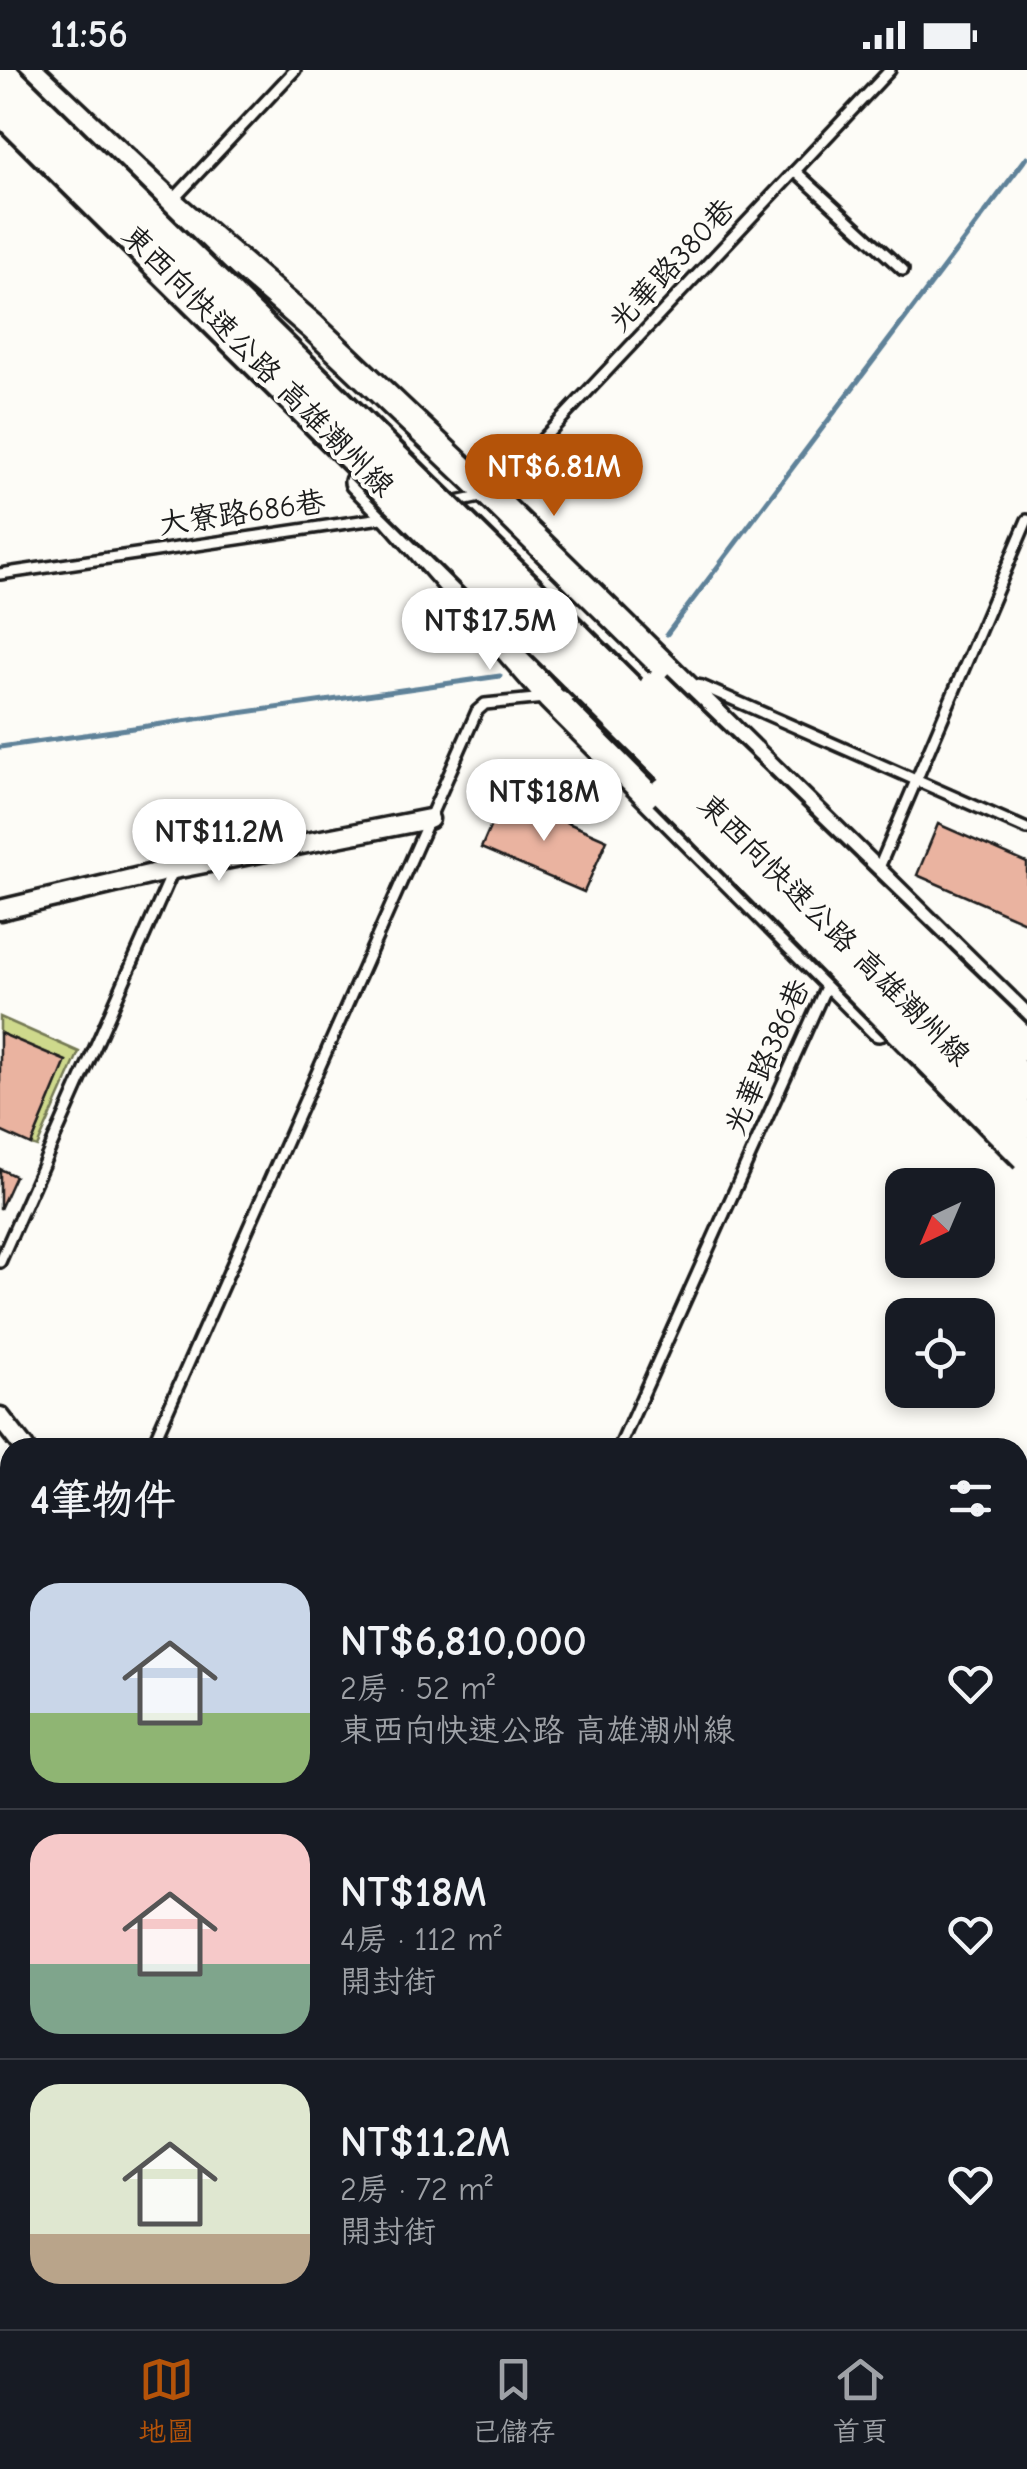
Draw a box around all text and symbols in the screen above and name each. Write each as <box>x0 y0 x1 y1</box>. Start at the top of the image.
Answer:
text: 11:56 <box>50 13 128 57</box>
street label: 光華路380巷 <box>602 191 742 339</box>
street label: 東西向快速公路 高雄潮州線 <box>115 218 401 504</box>
pin: NT$6.81M <box>451 434 657 519</box>
text: NT$6.81M <box>487 448 621 485</box>
street label: 大寮路686巷 <box>156 484 328 542</box>
pin: NT$17.5M <box>387 588 593 673</box>
text: NT$17.5M <box>424 602 556 639</box>
pin: NT$18M <box>463 759 625 844</box>
text: NT$18M <box>488 773 600 810</box>
street label: 東西向快速公路 高雄潮州線 <box>691 787 977 1073</box>
pin: NT$11.2M <box>116 799 322 884</box>
text: NT$11.2M <box>154 813 284 850</box>
street label: 光華路386巷 <box>717 974 817 1140</box>
north arrow <box>885 1168 995 1278</box>
map controls <box>885 1168 995 1408</box>
button: locate <box>885 1298 995 1408</box>
icon: filters <box>943 1471 998 1526</box>
text: 4筆物件 <box>30 1476 176 1525</box>
text: NT$6,810,000 <box>340 1617 587 1666</box>
icon: home <box>110 1623 230 1743</box>
icon: heart <box>943 1656 998 1711</box>
text: 2房 · 52 m² <box>340 1670 495 1707</box>
text: 東西向快速公路 高雄潮州線 <box>340 1712 735 1749</box>
text: NT$18M <box>340 1868 487 1917</box>
icon: home <box>110 1874 230 1994</box>
icon: heart <box>943 1907 998 1962</box>
text: 4房 · 112 m² <box>340 1921 502 1958</box>
text: 開封街 <box>340 1963 436 2000</box>
text: NT$11.2M <box>340 2118 510 2167</box>
icon: home <box>110 2124 230 2244</box>
icon: heart <box>943 2157 998 2212</box>
text: 2房 · 72 m² <box>340 2171 493 2208</box>
text: 開封街 <box>340 2213 436 2250</box>
tab: 地圖 <box>138 2352 195 2449</box>
tab: 已儲存 <box>471 2352 556 2449</box>
tab: 首頁 <box>832 2352 889 2449</box>

